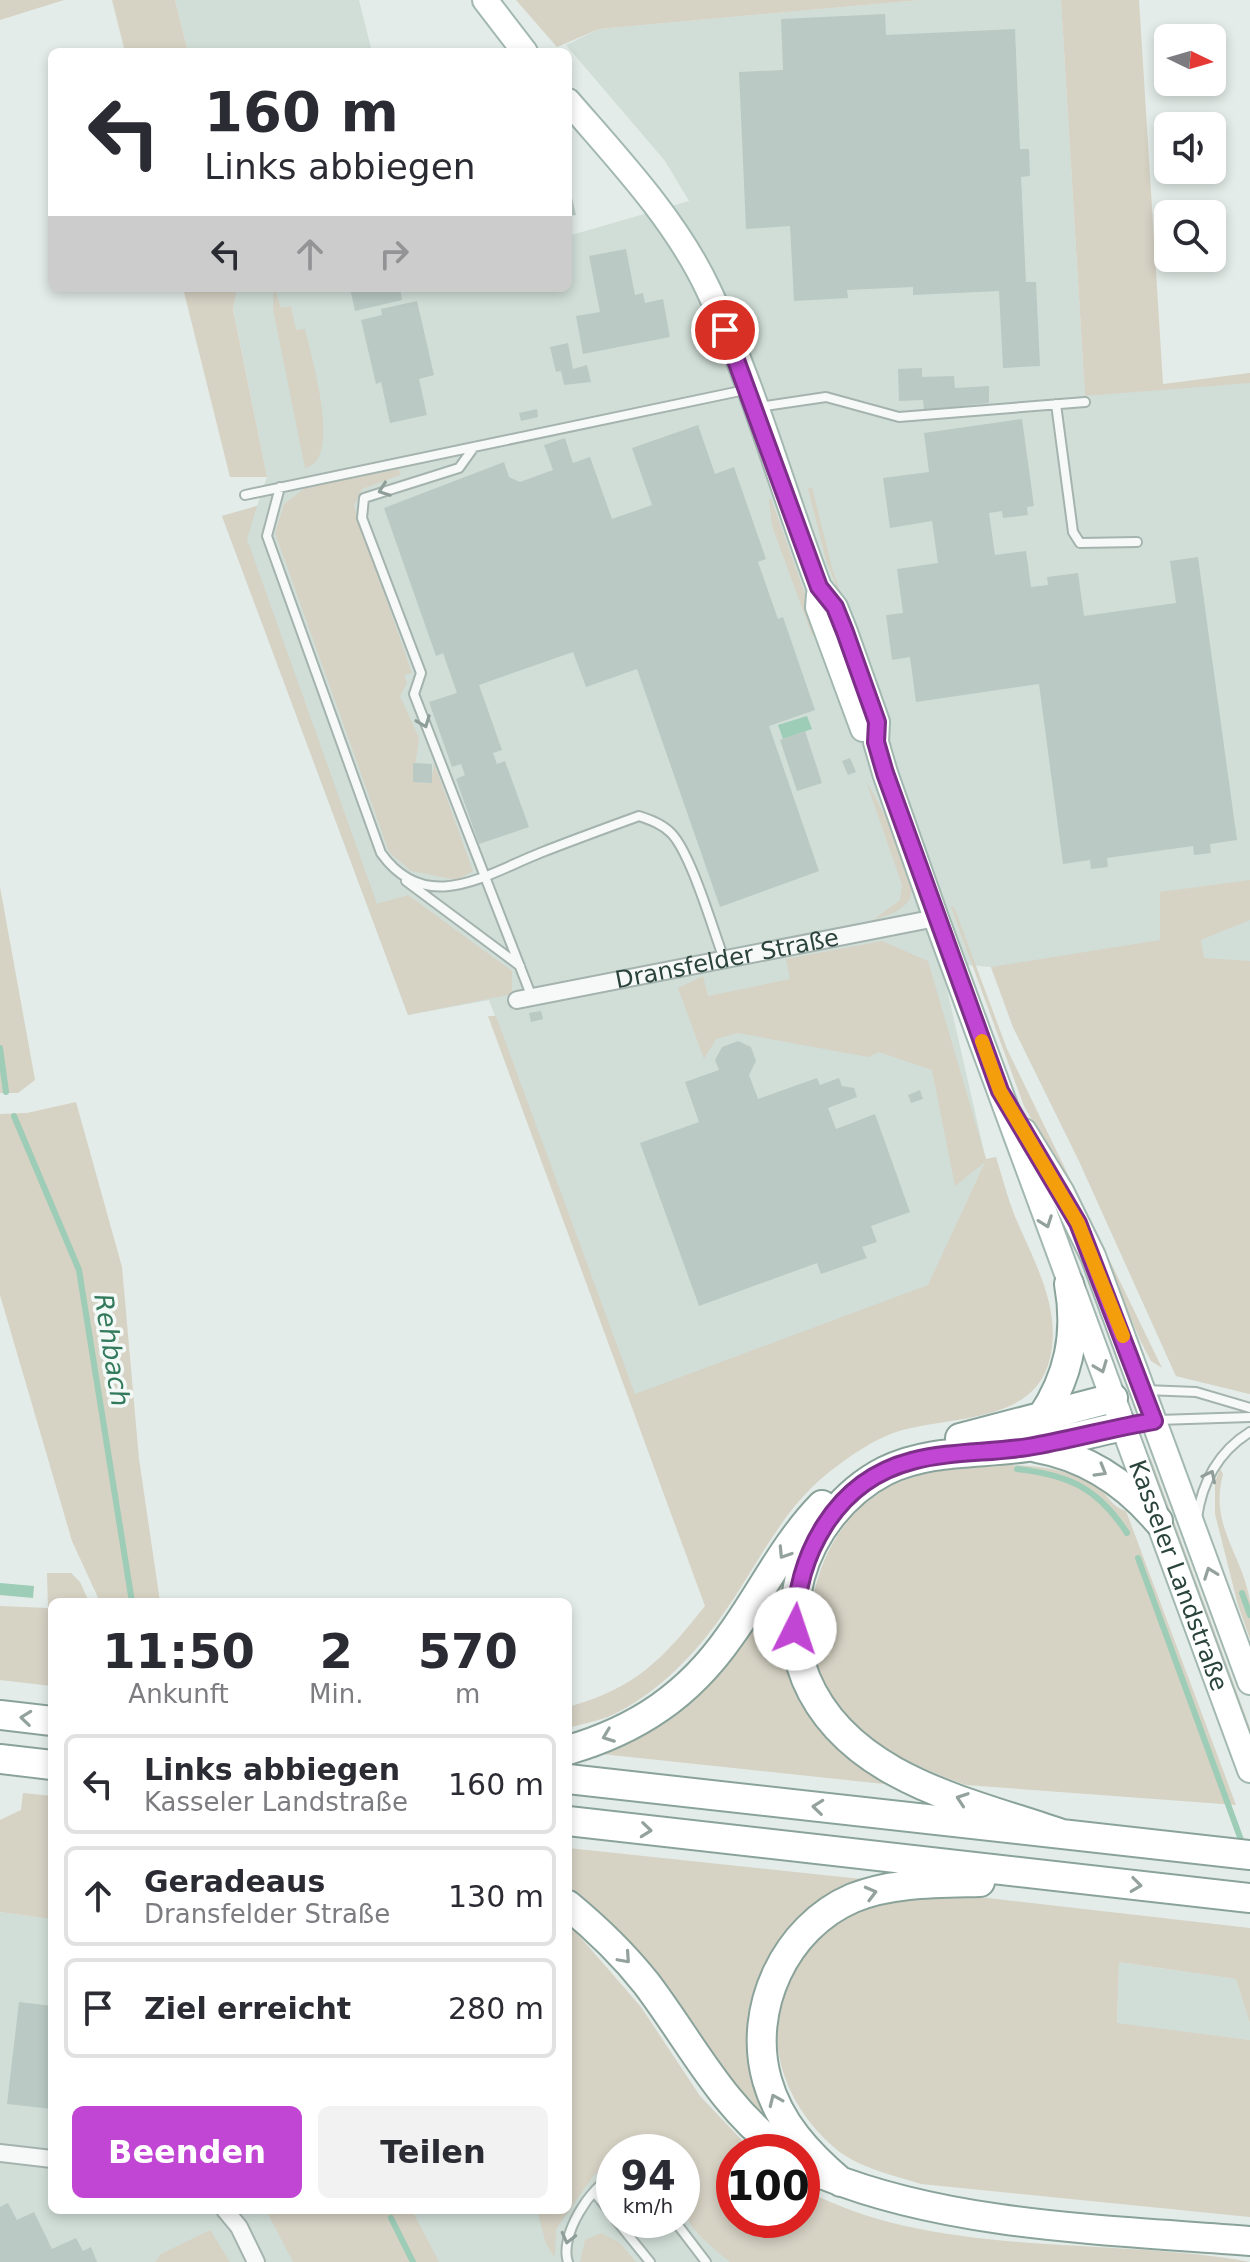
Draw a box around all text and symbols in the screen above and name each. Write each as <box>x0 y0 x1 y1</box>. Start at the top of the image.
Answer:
north arrow <box>1154 24 1226 96</box>
map controls <box>1154 24 1226 272</box>
text: 160 m <box>204 79 399 144</box>
icon: left <box>72 80 176 184</box>
button: sound <box>1154 112 1226 184</box>
text: Links abbiegen <box>204 146 476 187</box>
button: search <box>1154 200 1226 272</box>
icon: left <box>204 232 248 276</box>
icon: ahead <box>288 232 332 276</box>
icon: right <box>372 232 416 276</box>
pin <box>691 296 759 364</box>
icon: arrive <box>703 308 747 352</box>
one-way arrow <box>378 481 392 497</box>
one-way arrow <box>414 714 431 728</box>
street label: Dransfelder Straße <box>613 923 841 994</box>
one-way arrow <box>1036 1214 1053 1228</box>
water label: Rehbach <box>88 1291 136 1409</box>
one-way arrow <box>1091 1359 1108 1373</box>
street label: Kasseler Landstraße <box>1123 1456 1234 1695</box>
one-way arrow <box>1092 1461 1107 1477</box>
one-way arrow <box>1200 1470 1215 1485</box>
one-way arrow <box>778 1544 793 1558</box>
one-way arrow <box>1203 1567 1220 1581</box>
position arrow <box>753 1587 837 1671</box>
text: 11:50 <box>102 1623 255 1679</box>
text: 2 <box>320 1623 353 1679</box>
text: 570 <box>418 1623 518 1679</box>
text: Ankunft <box>128 1679 229 1709</box>
text: Min. <box>309 1679 363 1709</box>
text: m <box>455 1679 480 1709</box>
one-way arrow <box>19 1710 33 1727</box>
one-way arrow <box>602 1726 616 1743</box>
text: Links abbiegen <box>144 1752 400 1787</box>
icon: left <box>76 1762 120 1806</box>
text: 160 m <box>448 1767 544 1802</box>
text: Kasseler Landstraße <box>144 1787 408 1817</box>
one-way arrow <box>956 1792 970 1809</box>
one-way arrow <box>811 1798 824 1815</box>
one-way arrow <box>639 1821 652 1838</box>
text: Geradeaus <box>144 1864 325 1899</box>
icon: ahead <box>76 1874 120 1918</box>
one-way arrow <box>1130 1877 1143 1894</box>
text: 130 m <box>448 1879 544 1914</box>
one-way arrow <box>864 1885 878 1902</box>
text: Dransfelder Straße <box>144 1899 390 1929</box>
one-way arrow <box>615 1949 629 1964</box>
icon: arrive <box>76 1986 120 2030</box>
text: Ziel erreicht <box>144 1991 351 2026</box>
text: 280 m <box>448 1991 544 2026</box>
one-way arrow <box>769 2094 785 2108</box>
button: Beenden <box>72 2106 302 2198</box>
button: Teilen <box>318 2106 548 2198</box>
speed limit sign: 100 <box>716 2134 820 2238</box>
text: 94 <box>620 2153 676 2199</box>
text: km/h <box>623 2194 673 2218</box>
one-way arrow <box>560 2231 577 2245</box>

